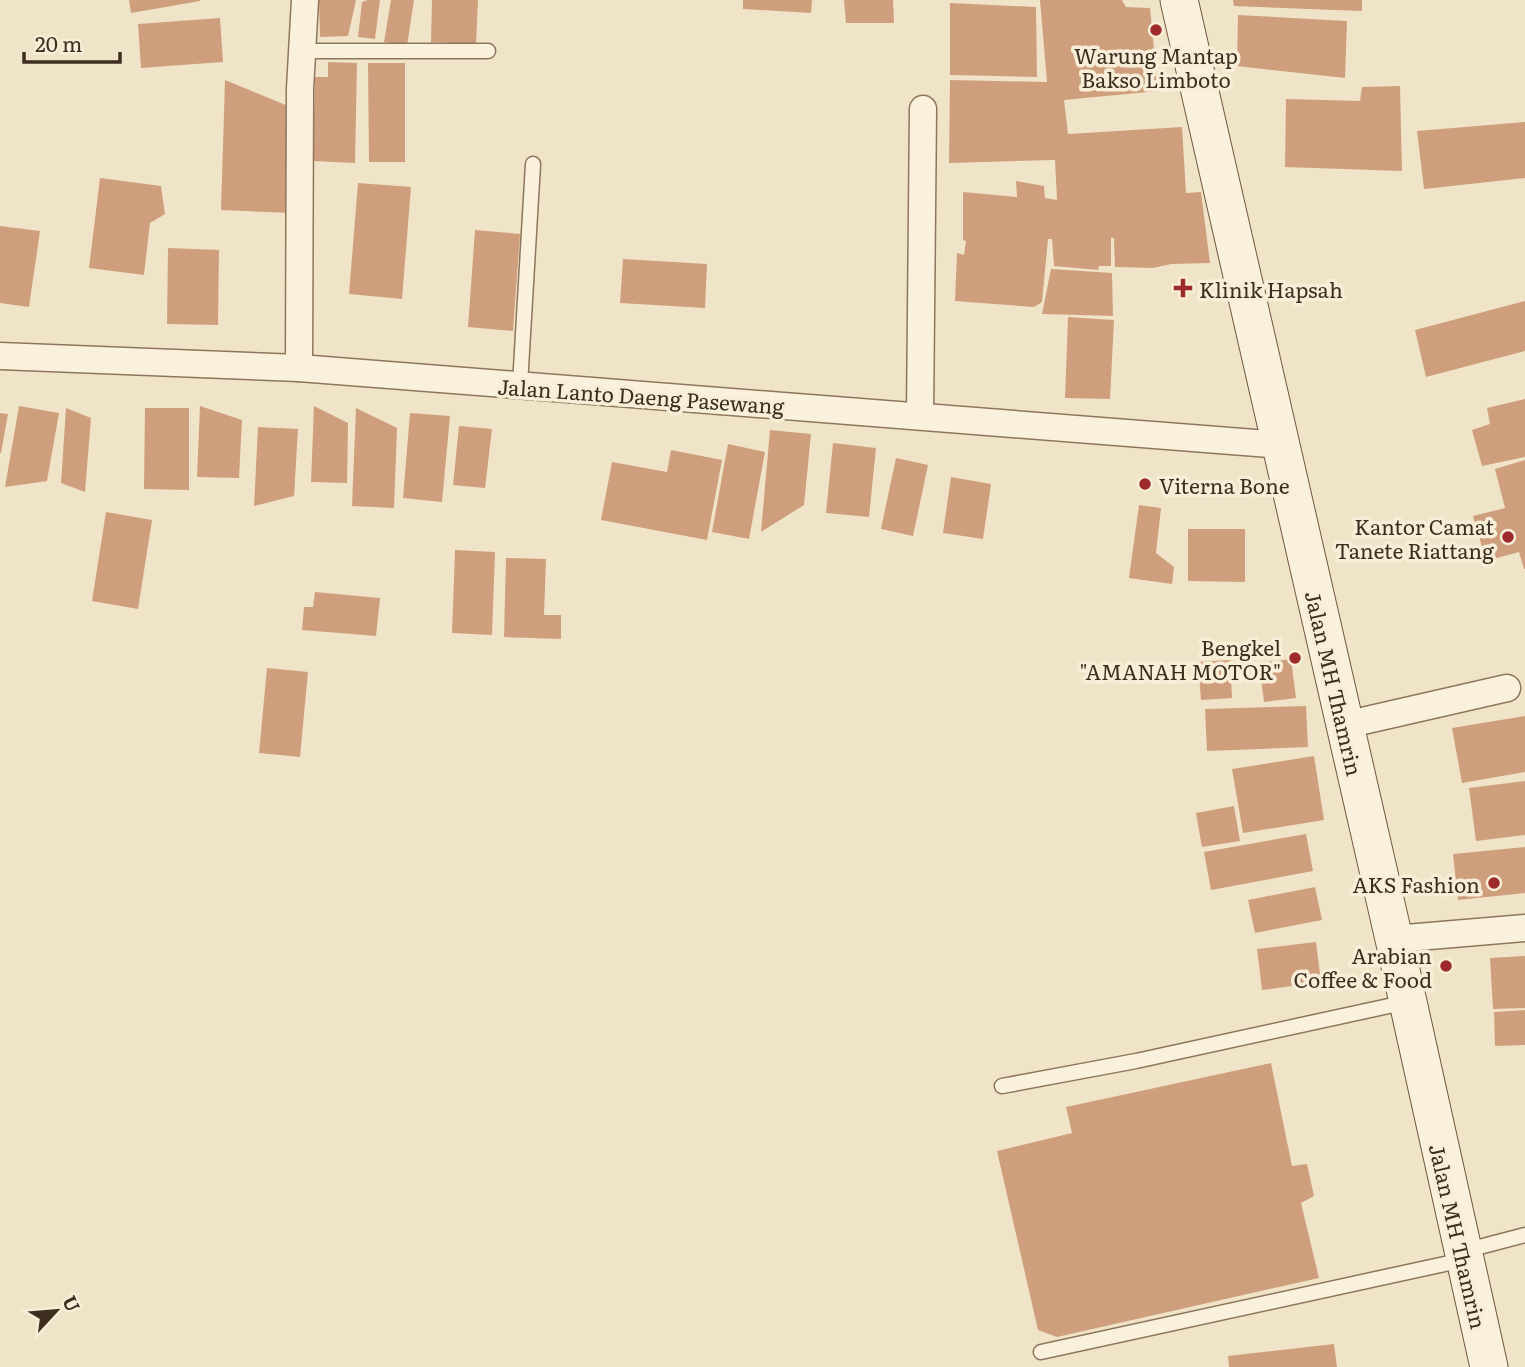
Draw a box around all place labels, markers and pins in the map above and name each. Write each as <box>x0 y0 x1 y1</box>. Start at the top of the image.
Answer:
marker: Warung Mantap Bakso Limboto <box>1148 22 1164 38</box>
place label: Warung Mantap Bakso Limboto <box>1074 39 1238 94</box>
place label: Klinik Hapsah <box>1199 273 1343 304</box>
marker: Klinik Hapsah <box>1173 278 1193 298</box>
place label: Viterna Bone <box>1159 469 1290 500</box>
marker: Viterna Bone <box>1137 476 1153 492</box>
place label: Kantor Camat Tanete Riattang <box>1335 510 1495 565</box>
marker: Kantor Camat Tanete Riattang <box>1500 529 1516 545</box>
place label: Bengkel "AMANAH MOTOR" <box>1079 631 1281 686</box>
marker: Bengkel "AMANAH MOTOR" <box>1287 650 1303 666</box>
place label: AKS Fashion <box>1352 868 1480 899</box>
marker: AKS Fashion <box>1486 875 1502 891</box>
place label: Arabian Coffee & Food <box>1293 939 1432 994</box>
marker: Arabian Coffee & Food <box>1438 958 1454 974</box>

